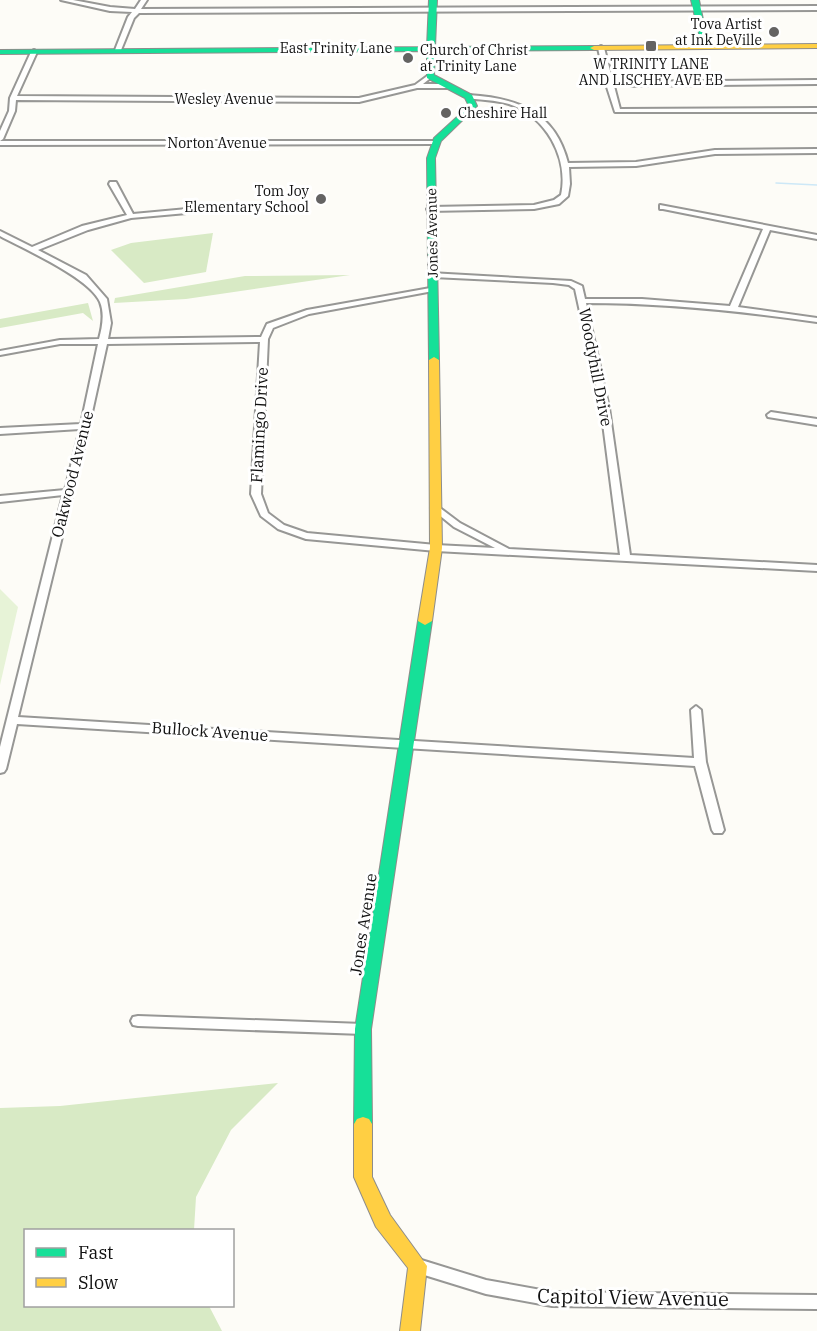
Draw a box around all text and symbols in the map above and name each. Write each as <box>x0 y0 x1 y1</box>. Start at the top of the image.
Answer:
place label: Tova Artist at Ink DeVille <box>675 15 762 49</box>
marker: Tova Artist at Ink DeVille <box>767 25 781 39</box>
street label: East Trinity Lane <box>280 39 392 57</box>
marker: W TRINITY LANE AND LISCHEY AVE EB <box>644 39 658 53</box>
place label: Church of Christ at Trinity Lane <box>420 41 528 75</box>
marker: Church of Christ at Trinity Lane <box>401 51 415 65</box>
place label: W TRINITY LANE AND LISCHEY AVE EB <box>579 55 723 89</box>
street label: Wesley Avenue <box>175 90 273 108</box>
place label: Cheshire Hall <box>458 104 547 122</box>
marker: Cheshire Hall <box>439 106 453 120</box>
street label: Norton Avenue <box>167 134 267 152</box>
place label: Tom Joy Elementary School <box>184 182 310 216</box>
street label: Jones Avenue <box>422 188 442 278</box>
marker: Tom Joy Elementary School <box>314 192 328 206</box>
street label: Woodyhill Drive <box>575 306 617 428</box>
street label: Flamingo Drive <box>246 367 272 483</box>
street label: Oakwood Avenue <box>47 409 97 539</box>
street label: Bullock Avenue <box>151 717 269 745</box>
street label: Jones Avenue <box>345 872 381 976</box>
legend <box>24 1229 234 1307</box>
text: Fast <box>78 1241 113 1264</box>
text: Slow <box>78 1271 118 1294</box>
street label: Capitol View Avenue <box>537 1282 729 1312</box>

